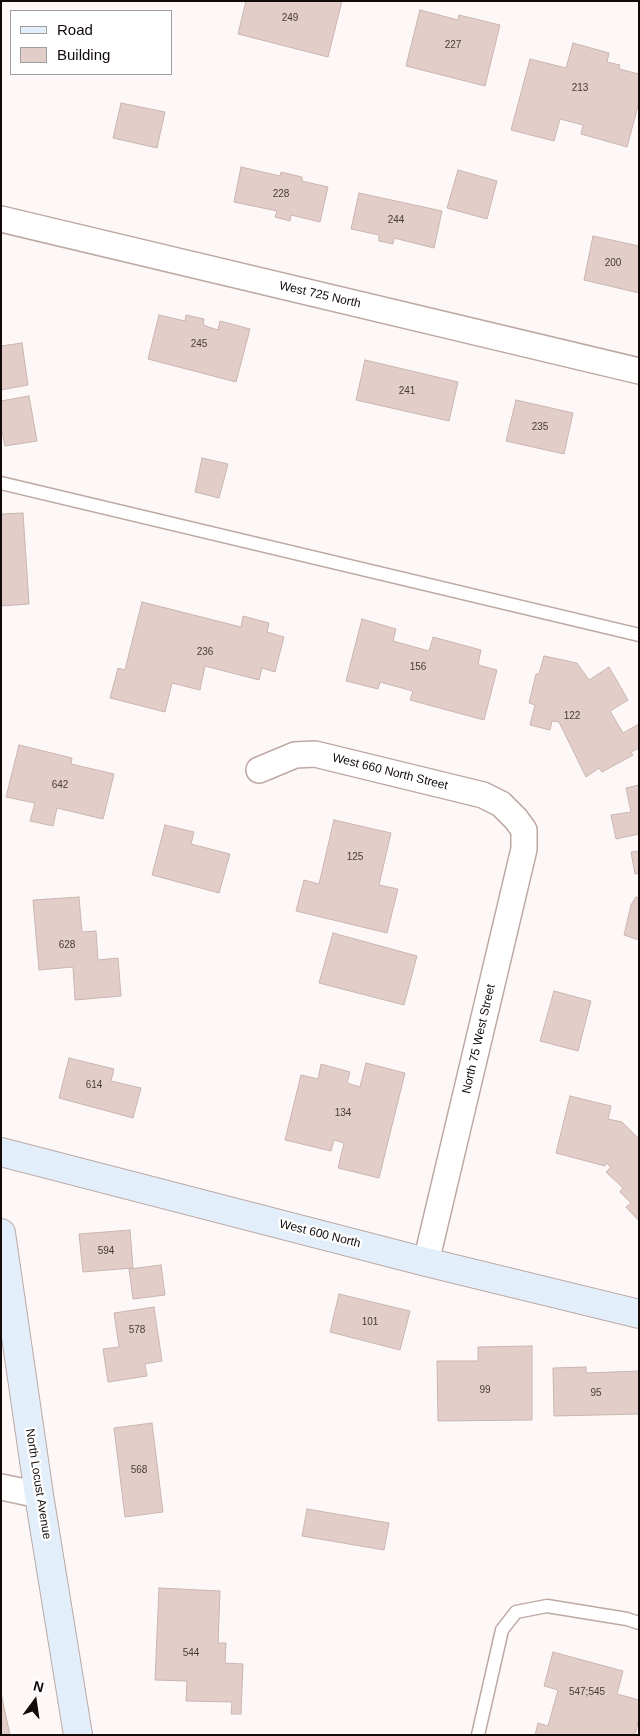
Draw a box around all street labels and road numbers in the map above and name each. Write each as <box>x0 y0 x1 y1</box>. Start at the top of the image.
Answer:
street label: West 725 North <box>278 279 362 311</box>
street label: West 660 North Street <box>331 751 449 793</box>
street label: North 75 West Street <box>459 983 499 1095</box>
street label: West 600 North <box>278 1217 362 1251</box>
street label: North Locust Avenue <box>22 1428 54 1540</box>

